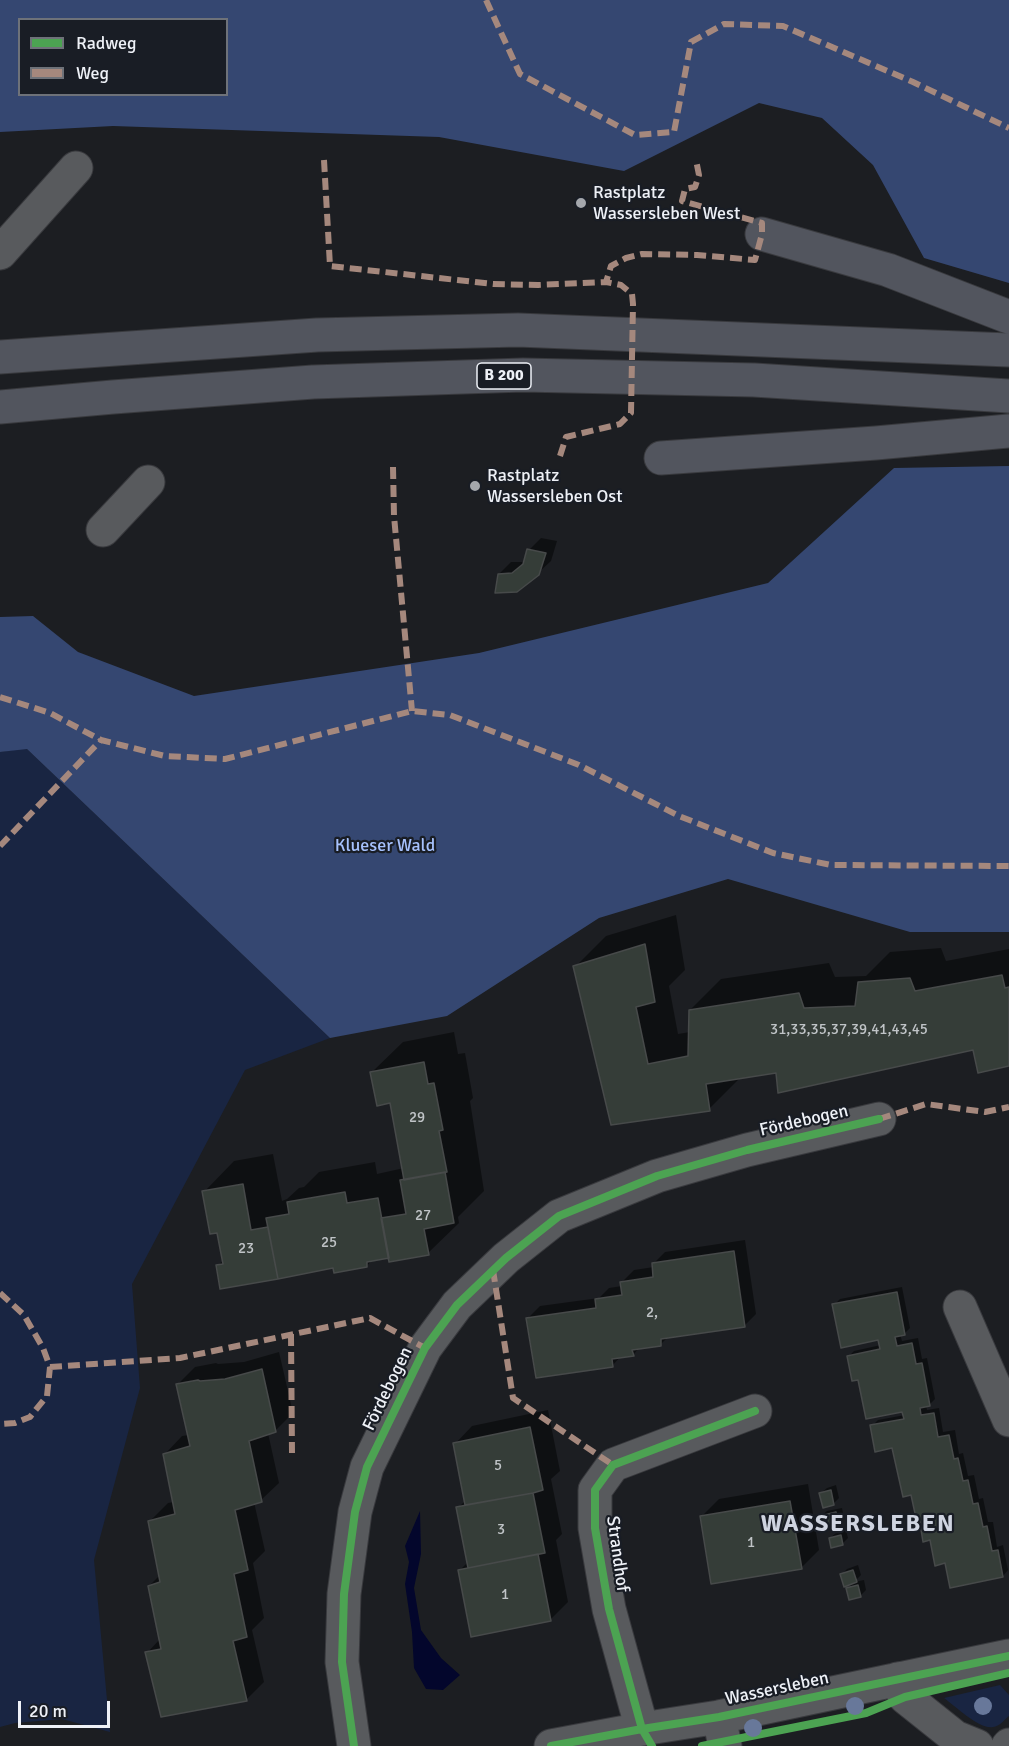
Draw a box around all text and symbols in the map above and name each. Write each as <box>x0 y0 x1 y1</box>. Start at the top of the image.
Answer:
legend <box>18 18 228 96</box>
text: Radweg <box>76 32 137 54</box>
text: Weg <box>76 62 109 84</box>
place label: Rastplatz Wassersleben West <box>593 182 740 224</box>
marker: Rastplatz Wassersleben West <box>574 196 588 210</box>
road number: B 200 <box>477 363 531 389</box>
place label: Rastplatz Wassersleben Ost <box>487 465 622 508</box>
marker: Rastplatz Wassersleben Ost <box>468 479 482 493</box>
park label: Klueser Wald <box>335 835 435 857</box>
house number: 31,33,35,37,39,41,43,45 <box>770 1021 928 1039</box>
street label: Fördebogen <box>758 1100 850 1142</box>
house number: 29 <box>409 1109 425 1127</box>
house number: 27 <box>415 1207 431 1225</box>
house number: 25 <box>321 1234 337 1252</box>
house number: 23 <box>238 1240 254 1258</box>
house number: 2, <box>646 1304 658 1322</box>
street label: Fördebogen <box>358 1344 418 1434</box>
house number: 5 <box>494 1457 502 1475</box>
district label: WASSERSLEBEN <box>761 1511 955 1539</box>
street label: Strandhof <box>601 1515 633 1593</box>
house number: 3 <box>497 1521 505 1539</box>
house number: 1 <box>747 1534 755 1552</box>
house number: 1 <box>501 1586 509 1604</box>
street label: Wassersleben <box>723 1667 831 1711</box>
scale bar <box>21 1689 112 1727</box>
text: 20 m <box>29 1700 67 1722</box>

